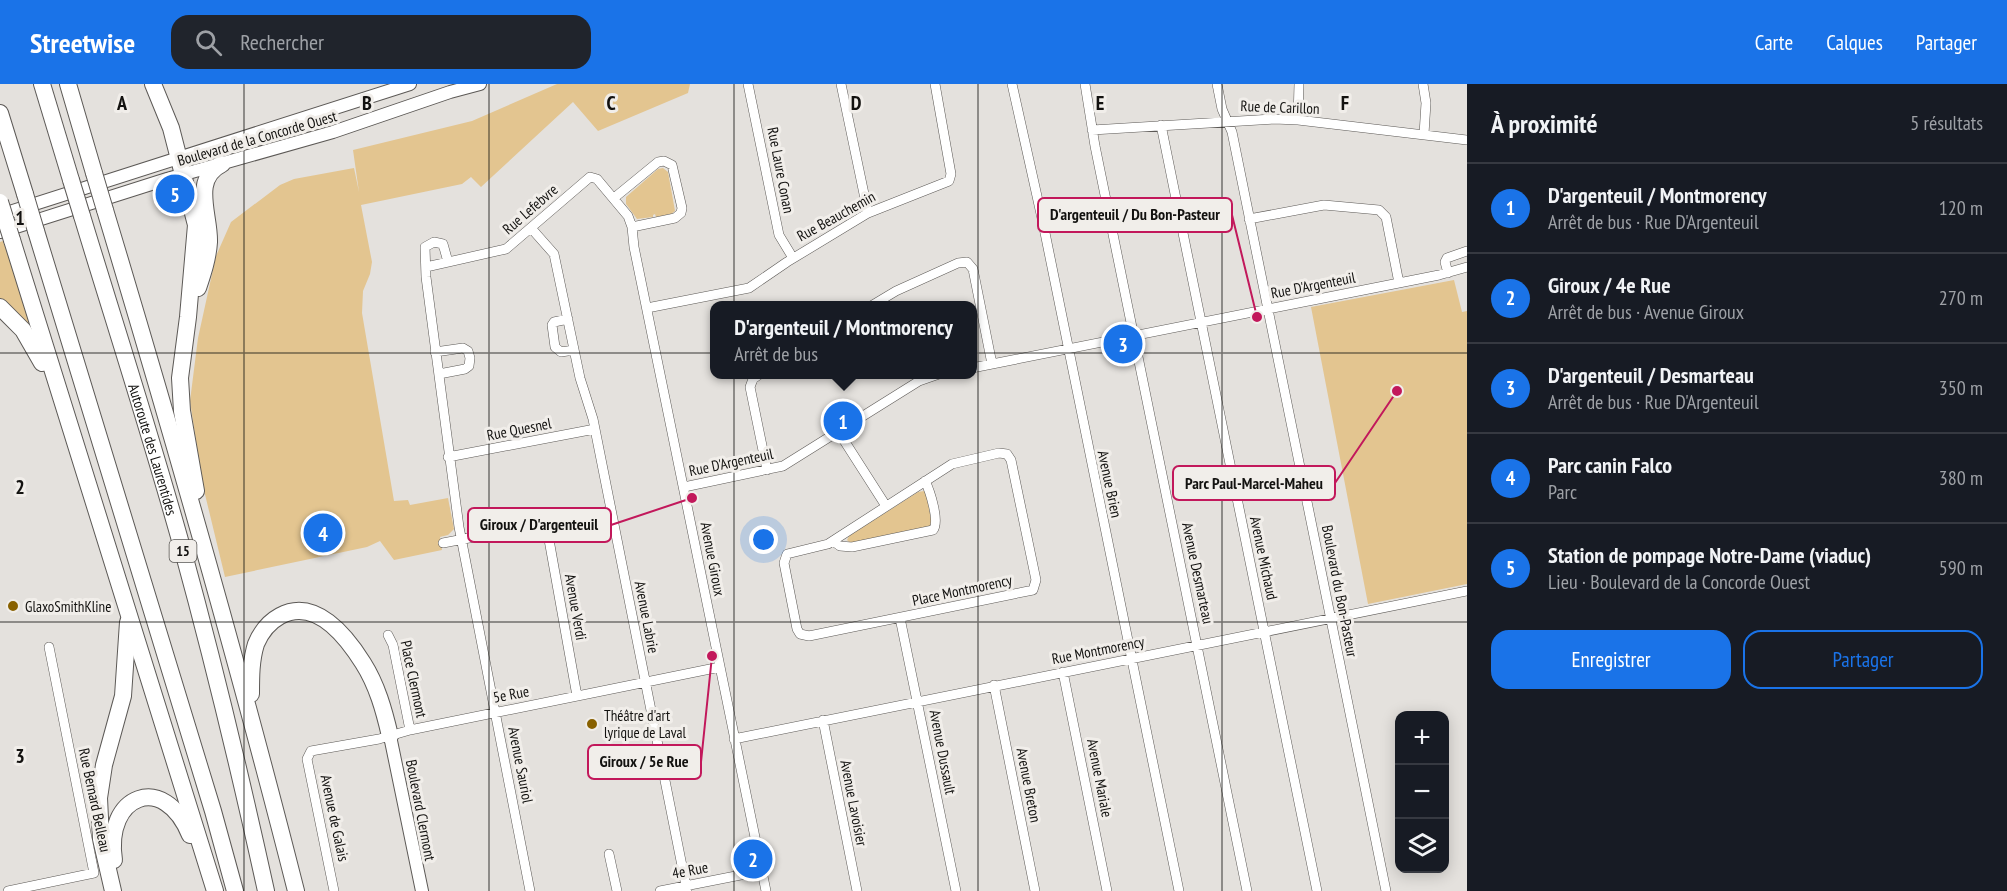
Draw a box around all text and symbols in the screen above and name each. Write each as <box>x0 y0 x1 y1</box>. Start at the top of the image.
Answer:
search box <box>171 15 591 69</box>
text: Streetwise <box>30 24 135 61</box>
icon: search <box>192 26 225 59</box>
text: Rechercher <box>240 28 324 56</box>
text: Carte <box>1755 29 1793 56</box>
text: Calques <box>1826 29 1883 56</box>
text: Partager <box>1916 29 1977 56</box>
text: A <box>116 90 128 116</box>
text: B <box>362 90 372 116</box>
text: C <box>606 90 616 116</box>
text: D <box>851 90 862 116</box>
text: E <box>1096 90 1104 116</box>
text: F <box>1341 90 1349 116</box>
street label: Rue de Carillon <box>1240 96 1320 118</box>
street label: Boulevard de la Concorde Ouest <box>175 106 339 170</box>
text: À proximité <box>1491 107 1598 140</box>
text: 5 résultats <box>1910 110 1983 136</box>
street label: Rue Laure Conan <box>763 125 799 215</box>
pin: 5 <box>156 172 195 216</box>
street label: Rue Lefebvre <box>498 180 562 238</box>
text: D'argenteuil / Montmorency <box>1548 181 1767 209</box>
street label: Rue Beauchemin <box>794 187 878 245</box>
text: 1 <box>1506 195 1515 221</box>
text: 120 m <box>1939 195 1983 221</box>
callout: D'argenteuil / Du Bon-Pasteur <box>1038 198 1232 232</box>
text: D'argenteuil / Du Bon-Pasteur <box>1050 204 1220 224</box>
text: 1 <box>15 205 25 231</box>
text: Arrêt de bus · Rue D'Argenteuil <box>1548 209 1759 235</box>
street label: Rue D'Argenteuil <box>1269 267 1357 302</box>
text: Giroux / 4e Rue <box>1548 271 1671 299</box>
text: 2 <box>1506 285 1515 311</box>
text: 270 m <box>1939 285 1983 311</box>
text: Arrêt de bus · Avenue Giroux <box>1548 299 1744 325</box>
popup <box>710 301 977 379</box>
text: D'argenteuil / Montmorency <box>734 313 953 341</box>
pin: 3 <box>1104 322 1142 366</box>
text: Arrêt de bus <box>734 341 818 367</box>
text: D'argenteuil / Desmarteau <box>1548 361 1754 389</box>
text: 3 <box>1506 375 1515 401</box>
text: 350 m <box>1939 375 1983 401</box>
street label: Autoroute des Laurentides <box>125 381 182 517</box>
text: Arrêt de bus · Rue D'Argenteuil <box>1548 389 1759 415</box>
pin: 1 <box>824 398 862 444</box>
street label: Rue Quesnel <box>485 413 553 445</box>
street label: Rue D'Argenteuil <box>687 444 775 480</box>
street label: Avenue Brien <box>1094 449 1126 519</box>
text: Parc canin Falco <box>1548 451 1672 479</box>
text: 4 <box>1506 465 1515 491</box>
text: 380 m <box>1939 465 1983 491</box>
callout: Parc Paul-Marcel-Maheu <box>1173 466 1335 500</box>
text: Parc Paul-Marcel-Maheu <box>1185 473 1323 493</box>
text: 2 <box>15 474 25 500</box>
text: Parc <box>1548 479 1577 505</box>
callout: Giroux / D'argenteuil <box>468 508 611 542</box>
pin: 4 <box>304 510 342 556</box>
text: Giroux / D'argenteuil <box>480 514 598 534</box>
street label: Avenue Michaud <box>1246 515 1282 601</box>
street label: Avenue Giroux <box>697 520 729 598</box>
street label: Avenue Desmarteau <box>1178 521 1218 625</box>
street label: Boulevard du Bon-Pasteur <box>1318 523 1362 659</box>
your location <box>749 525 778 554</box>
road number: 15 <box>170 540 196 562</box>
text: Station de pompage Notre-Dame (viaduc) <box>1548 541 1871 569</box>
text: 5 <box>1506 555 1515 581</box>
text: 590 m <box>1939 555 1983 581</box>
text: Lieu · Boulevard de la Concorde Ouest <box>1548 569 1810 595</box>
street label: Place Montmorency <box>910 570 1014 610</box>
street label: Avenue Verdi <box>561 572 591 642</box>
street label: Avenue Labrie <box>631 579 663 655</box>
place label: GlaxoSmithKline <box>25 597 111 616</box>
marker: GlaxoSmithKline <box>6 599 20 613</box>
button: Enregistrer <box>1491 630 1731 689</box>
button: Partager <box>1743 630 1983 689</box>
street label: Rue Montmorency <box>1050 632 1146 668</box>
street label: Place Clermont <box>397 639 431 719</box>
street label: 5e Rue <box>492 681 530 707</box>
place label: Théâtre d'art lyrique de Laval <box>604 706 687 742</box>
street label: Avenue Dussault <box>925 708 961 796</box>
map controls <box>1395 711 1449 873</box>
button: + <box>1395 711 1449 765</box>
marker: Théâtre d'art lyrique de Laval <box>585 717 599 731</box>
street label: Avenue Sauriol <box>504 725 538 805</box>
street label: Avenue Mariale <box>1083 737 1117 819</box>
text: 3 <box>15 743 25 769</box>
callout: Giroux / 5e Rue <box>588 745 701 779</box>
street label: Rue Bernard Belleau <box>75 746 115 854</box>
street label: Avenue Breton <box>1012 746 1046 824</box>
text: Giroux / 5e Rue <box>599 751 689 771</box>
street label: Boulevard Clermont <box>402 758 440 862</box>
street label: Avenue Lavoisier <box>836 758 872 849</box>
button: − <box>1395 765 1449 819</box>
street label: Avenue de Galais <box>317 773 353 863</box>
button: layers <box>1395 819 1449 873</box>
pin: 2 <box>734 836 772 882</box>
street label: 4e Rue <box>671 857 709 883</box>

